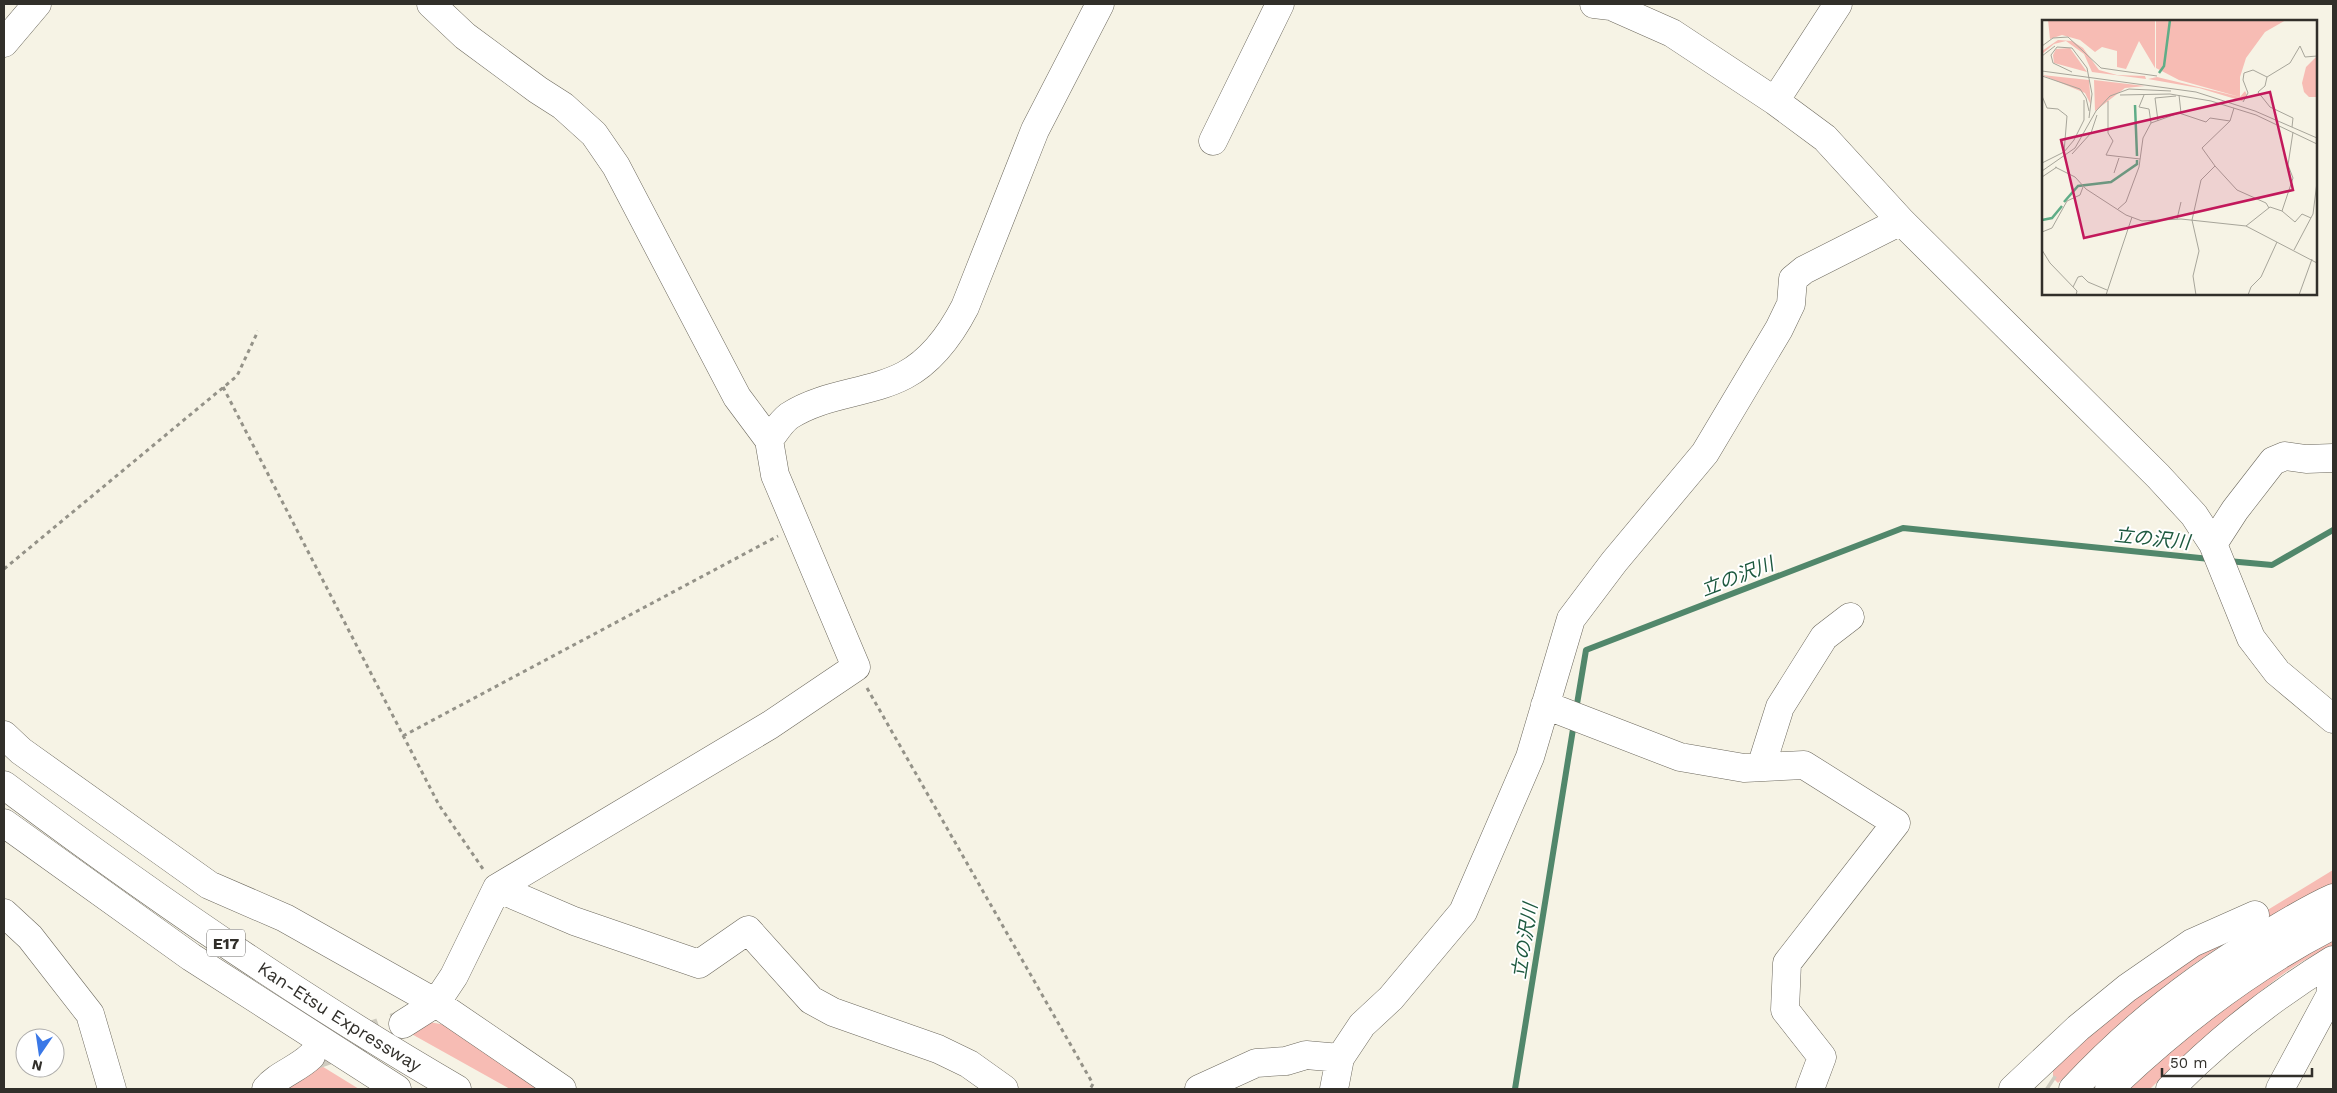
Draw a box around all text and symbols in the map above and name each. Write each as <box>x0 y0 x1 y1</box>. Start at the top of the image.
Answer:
inset map <box>2042 20 2317 295</box>
water label: 立の沢川 <box>2113 523 2193 554</box>
water label: 立の沢川 <box>1698 551 1779 601</box>
water label: 立の沢川 <box>1507 900 1542 980</box>
road number: E17 <box>207 930 245 956</box>
street label: Kan-Etsu Expressway <box>254 957 426 1076</box>
north arrow <box>15 1028 65 1078</box>
scale bar <box>2162 1046 2312 1078</box>
text: 50 m <box>2170 1054 2207 1072</box>
text: N <box>30 1057 44 1075</box>

